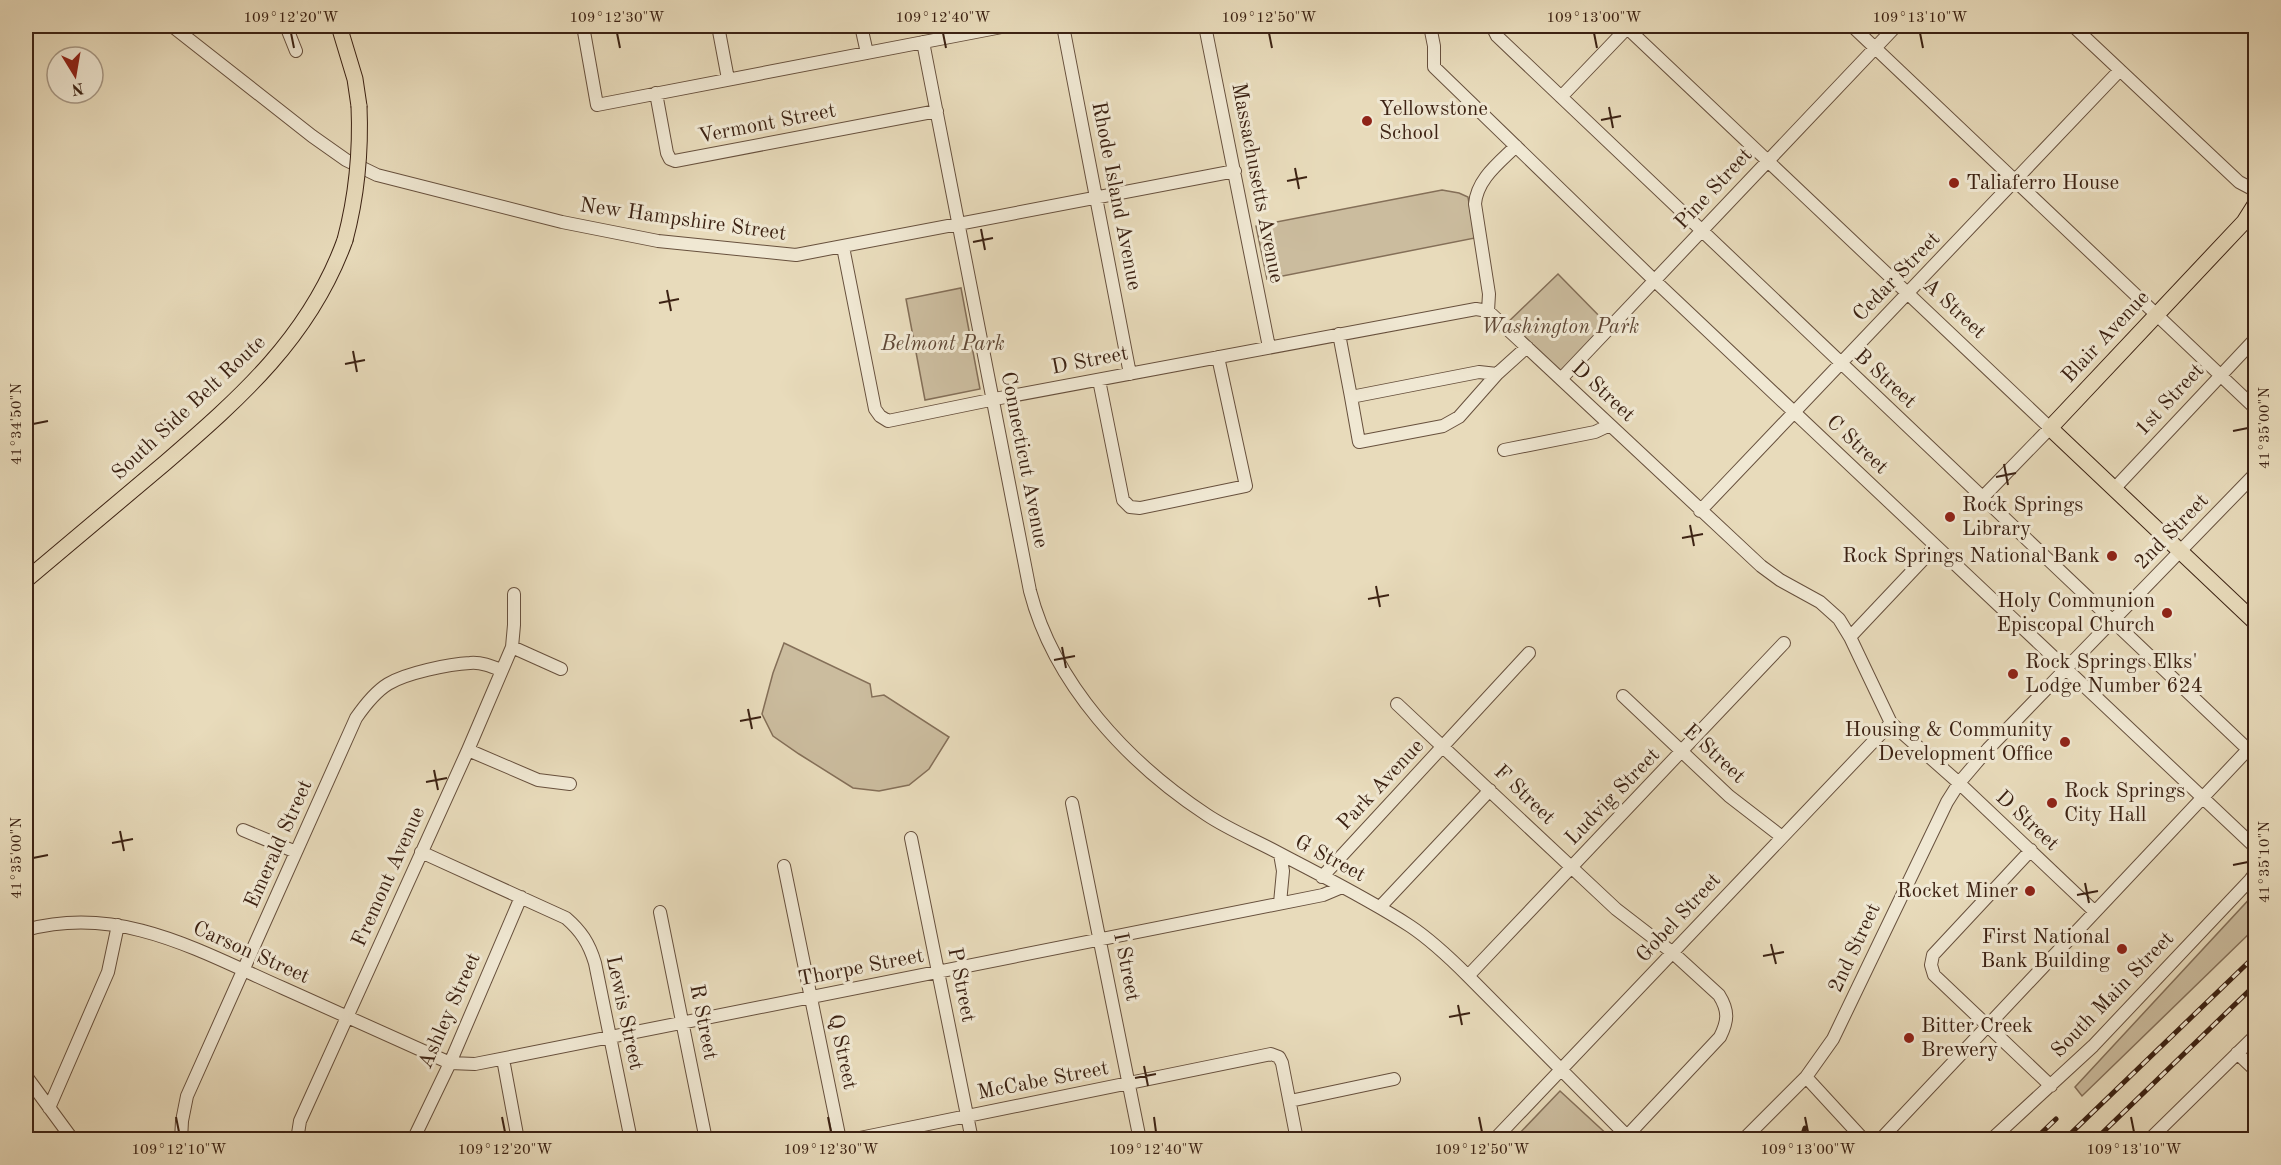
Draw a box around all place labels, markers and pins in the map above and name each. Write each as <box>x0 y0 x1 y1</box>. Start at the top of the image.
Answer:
place label: Yellowstone School <box>1379 99 1488 144</box>
marker: Yellowstone School <box>1360 114 1374 128</box>
place label: Taliaferro House <box>1966 173 2119 194</box>
marker: Taliaferro House <box>1947 176 1961 190</box>
place label: Rock Springs Library <box>1962 495 2083 540</box>
marker: Rock Springs Library <box>1943 510 1957 524</box>
place label: Rock Springs National Bank <box>1842 546 2100 567</box>
marker: Rock Springs National Bank <box>2105 549 2119 563</box>
place label: Holy Communion Episcopal Church <box>1997 591 2155 636</box>
marker: Holy Communion Episcopal Church <box>2160 606 2174 620</box>
place label: Rock Springs Elks' Lodge Number 624 <box>2025 652 2203 697</box>
marker: Rock Springs Elks' Lodge Number 624 <box>2006 667 2020 681</box>
place label: Housing & Community Development Office <box>1845 720 2053 765</box>
marker: Housing & Community Development Office <box>2058 735 2072 749</box>
place label: Rock Springs City Hall <box>2064 781 2185 826</box>
marker: Rock Springs City Hall <box>2045 796 2059 810</box>
place label: Rocket Miner <box>1897 881 2018 902</box>
marker: Rocket Miner <box>2023 884 2037 898</box>
place label: First National Bank Building <box>1981 927 2111 972</box>
marker: First National Bank Building <box>2115 942 2129 956</box>
place label: Bitter Creek Brewery <box>1921 1016 2033 1061</box>
marker: Bitter Creek Brewery <box>1902 1031 1916 1045</box>

